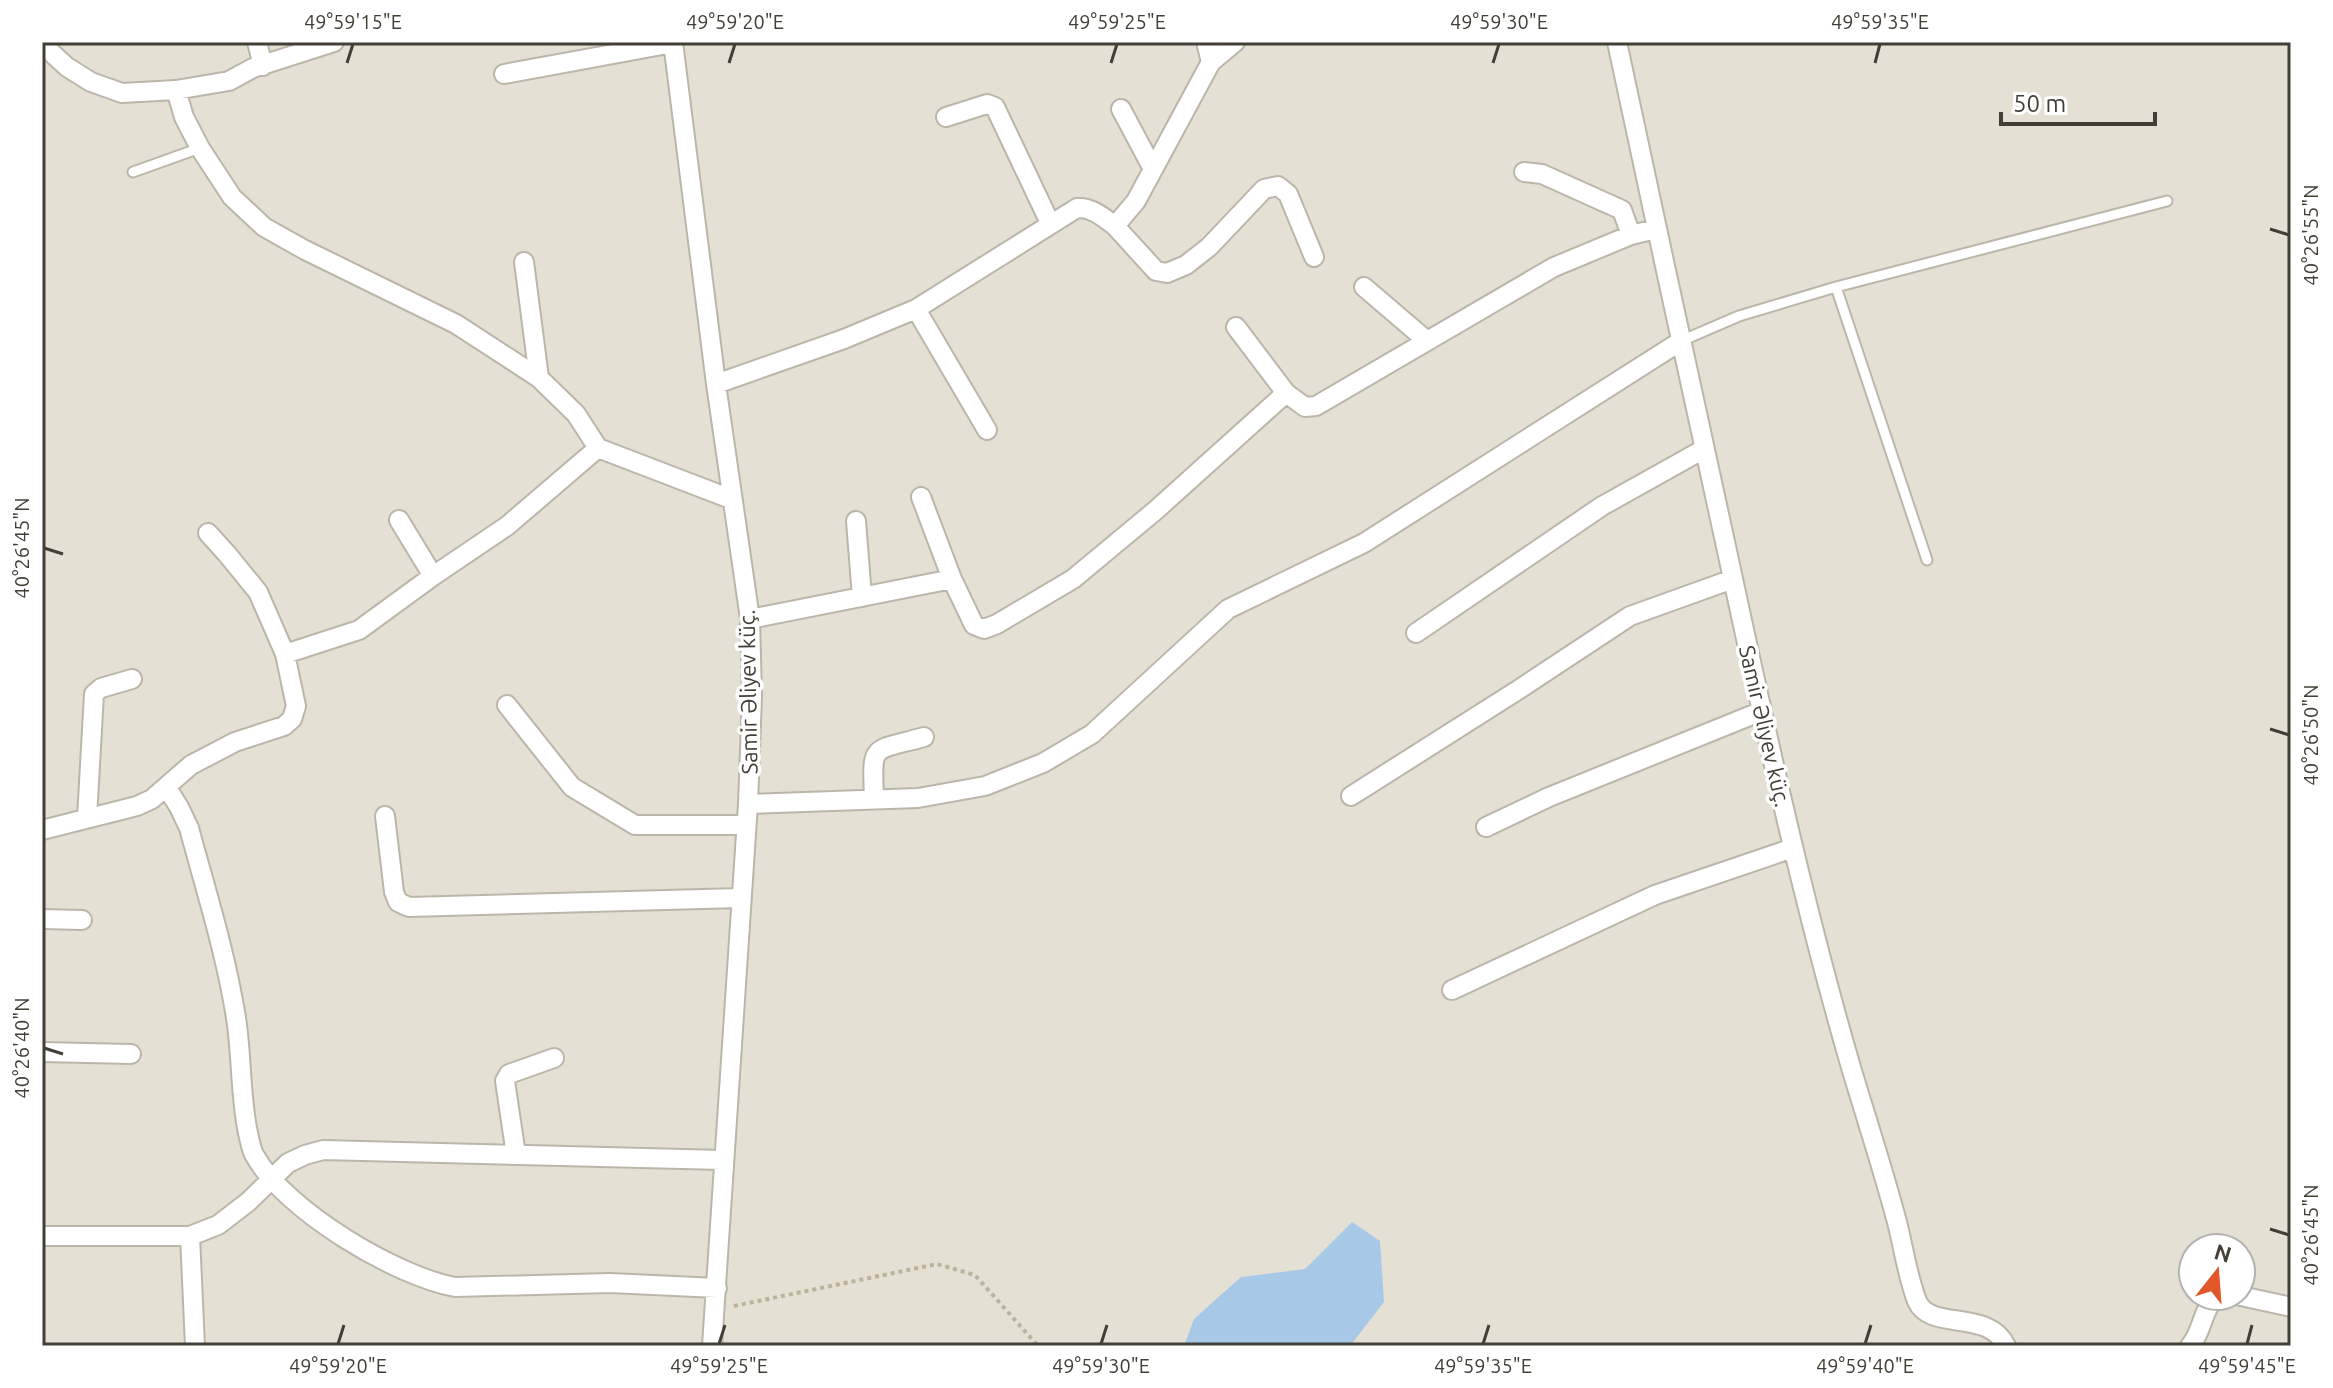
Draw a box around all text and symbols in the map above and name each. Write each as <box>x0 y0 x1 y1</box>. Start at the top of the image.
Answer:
text: 49°59'15"E <box>304 10 402 33</box>
text: 49°59'20"E <box>686 10 784 33</box>
text: 49°59'25"E <box>1068 10 1166 33</box>
text: 49°59'30"E <box>1450 10 1548 33</box>
text: 49°59'35"E <box>1831 10 1929 33</box>
scale bar <box>2001 76 2155 126</box>
text: 50 m <box>2013 90 2066 117</box>
text: 40°26'55"N <box>2299 184 2322 286</box>
text: 40°26'45"N <box>10 497 33 599</box>
street label: Samir Əliyev küç. <box>734 609 761 775</box>
street label: Samir Əliyev küç. <box>1735 643 1796 809</box>
text: 40°26'50"N <box>2299 684 2322 786</box>
text: 40°26'40"N <box>10 997 33 1099</box>
text: 40°26'45"N <box>2299 1184 2322 1286</box>
north arrow <box>2177 1232 2257 1312</box>
text: N <box>2211 1238 2235 1267</box>
text: 49°59'20"E <box>289 1354 387 1377</box>
text: 49°59'25"E <box>670 1354 768 1377</box>
text: 49°59'30"E <box>1052 1354 1150 1377</box>
text: 49°59'35"E <box>1434 1354 1532 1377</box>
text: 49°59'40"E <box>1816 1354 1914 1377</box>
text: 49°59'45"E <box>2198 1354 2296 1377</box>

